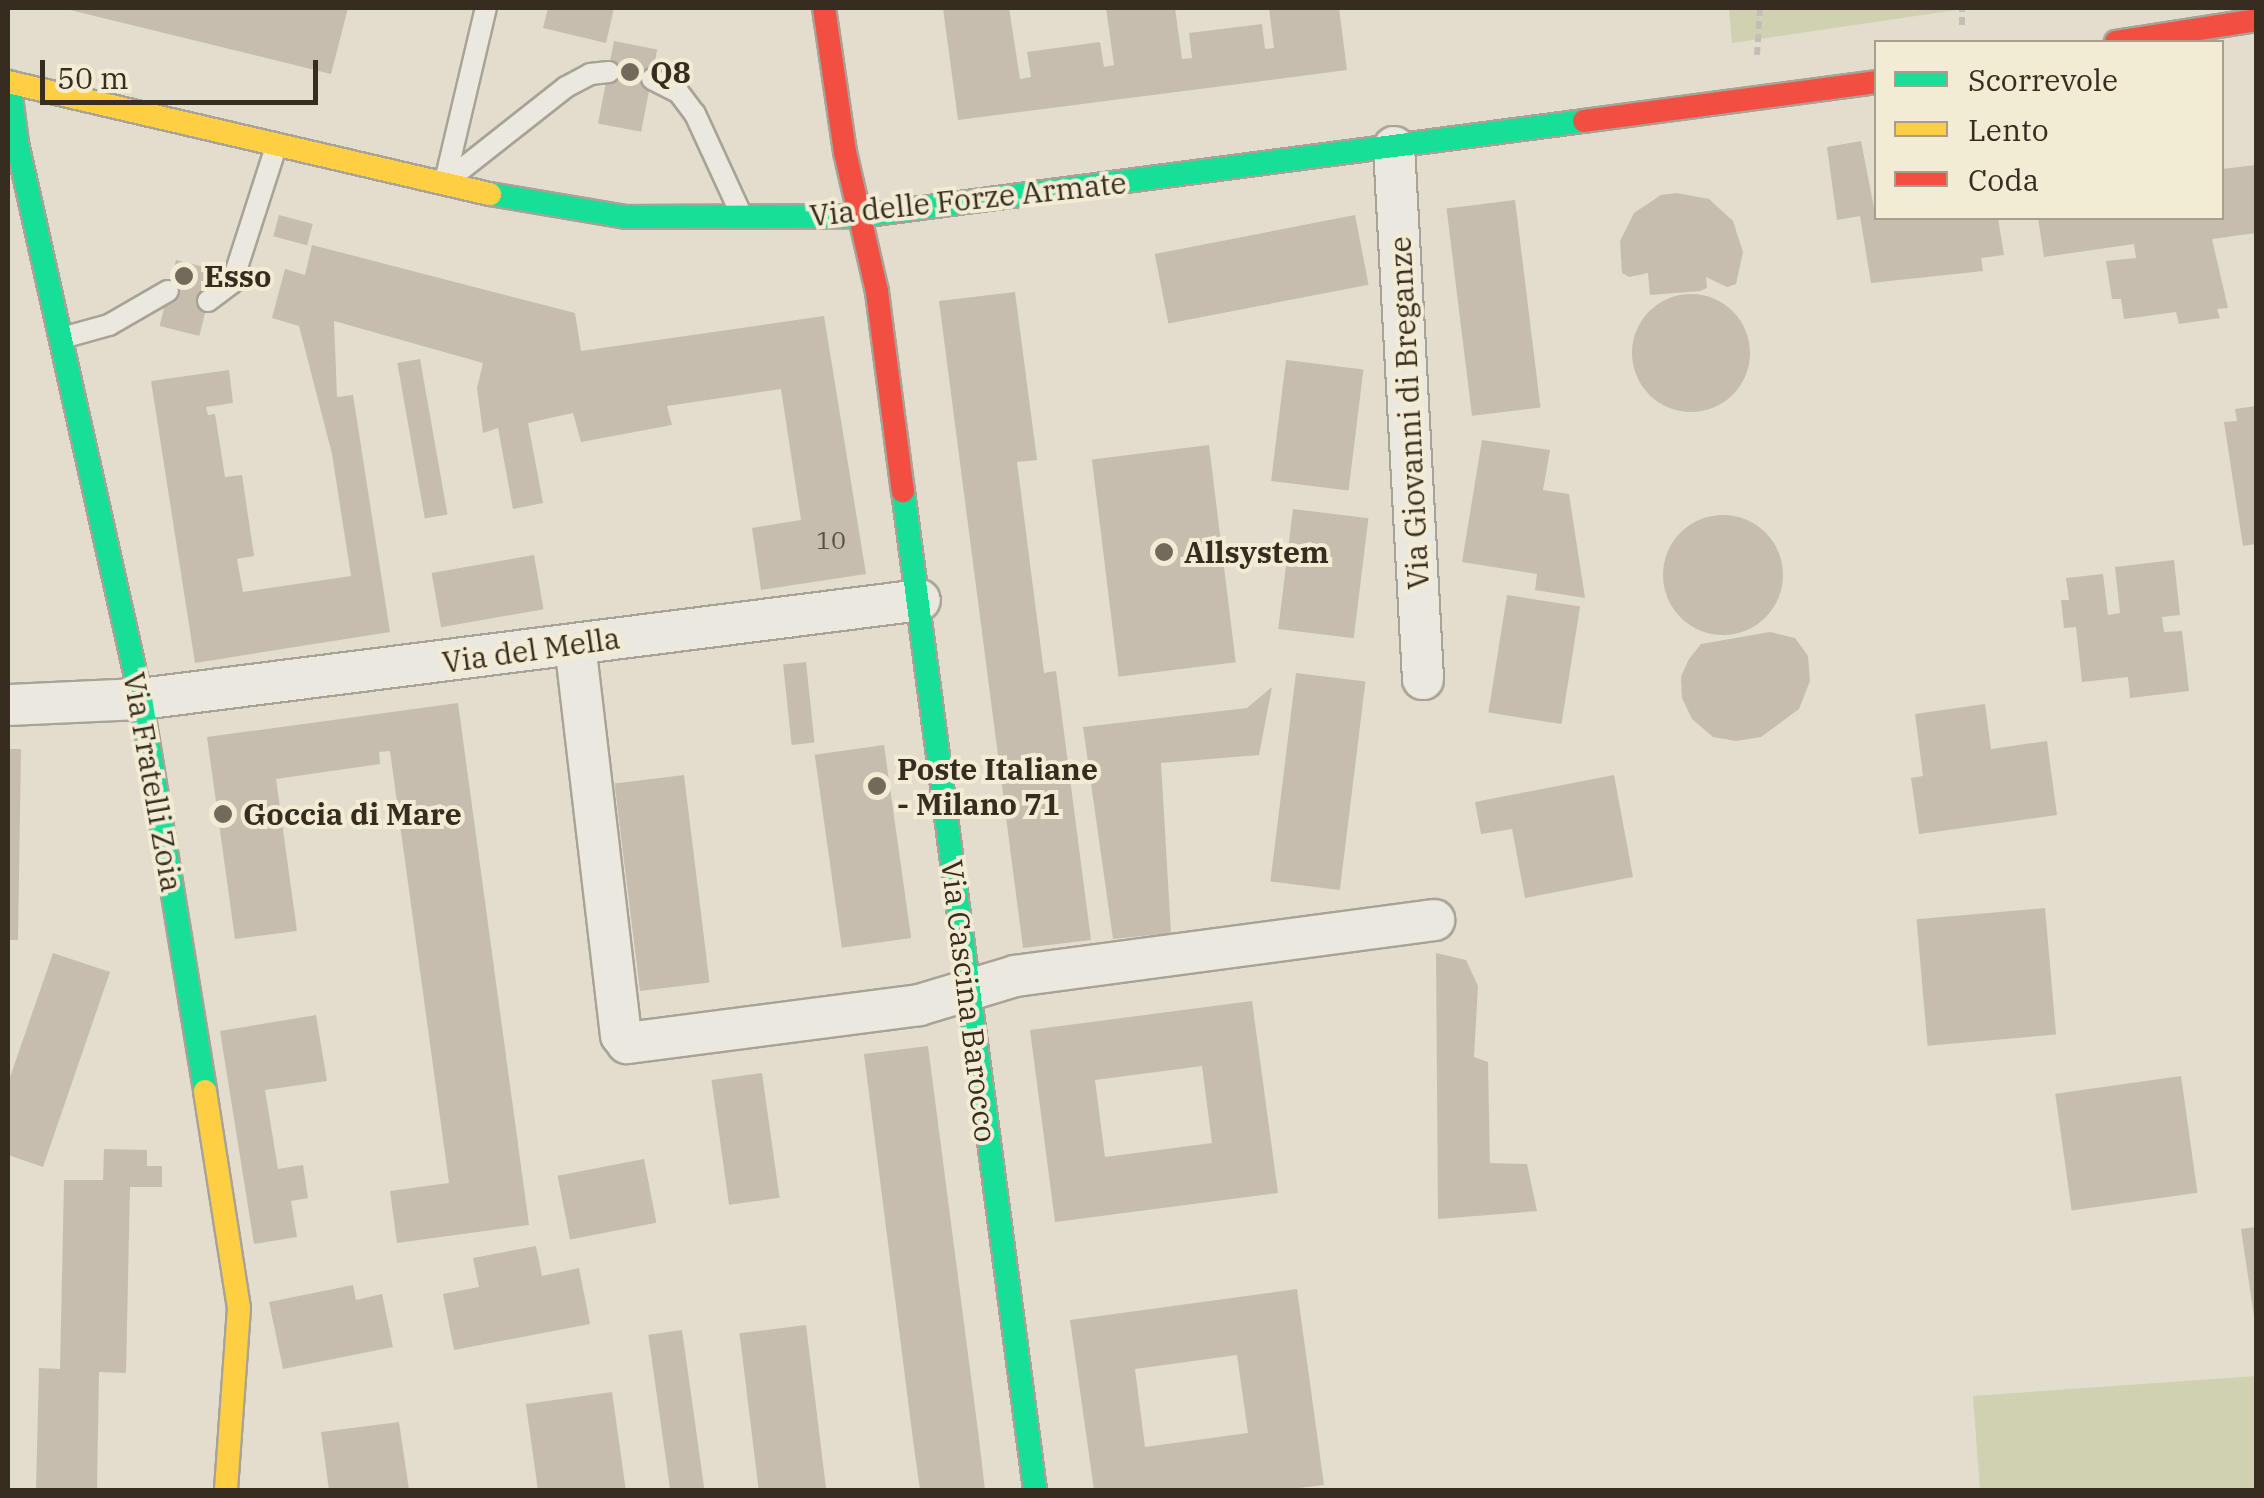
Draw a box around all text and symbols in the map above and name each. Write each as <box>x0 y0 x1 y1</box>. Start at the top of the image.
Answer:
scale bar <box>45 40 322 102</box>
legend <box>1874 40 2224 220</box>
place label: Q8 <box>650 54 691 90</box>
text: 50 m <box>57 58 129 97</box>
text: Scorrevole <box>1968 60 2118 99</box>
marker: Q8 <box>619 61 641 83</box>
text: Lento <box>1968 110 2049 149</box>
text: Coda <box>1968 160 2039 199</box>
street label: Via delle Forze Armate <box>808 164 1128 234</box>
street label: Via Giovanni di Breganze <box>1382 236 1436 590</box>
place label: Esso <box>204 258 271 294</box>
marker: Esso <box>173 265 195 287</box>
house number: 10 <box>816 525 846 555</box>
place label: Allsystem <box>1184 534 1329 570</box>
marker: Allsystem <box>1153 541 1175 563</box>
street label: Via del Mella <box>440 620 622 680</box>
street label: Via Fratelli Zoia <box>116 669 190 895</box>
place label: Poste Italiane - Milano 71 <box>897 751 1098 822</box>
marker: Poste Italiane - Milano 71 <box>866 775 888 797</box>
place label: Goccia di Mare <box>243 796 462 832</box>
marker: Goccia di Mare <box>212 803 234 825</box>
street label: Via Cascina Barocco <box>934 858 1004 1144</box>

